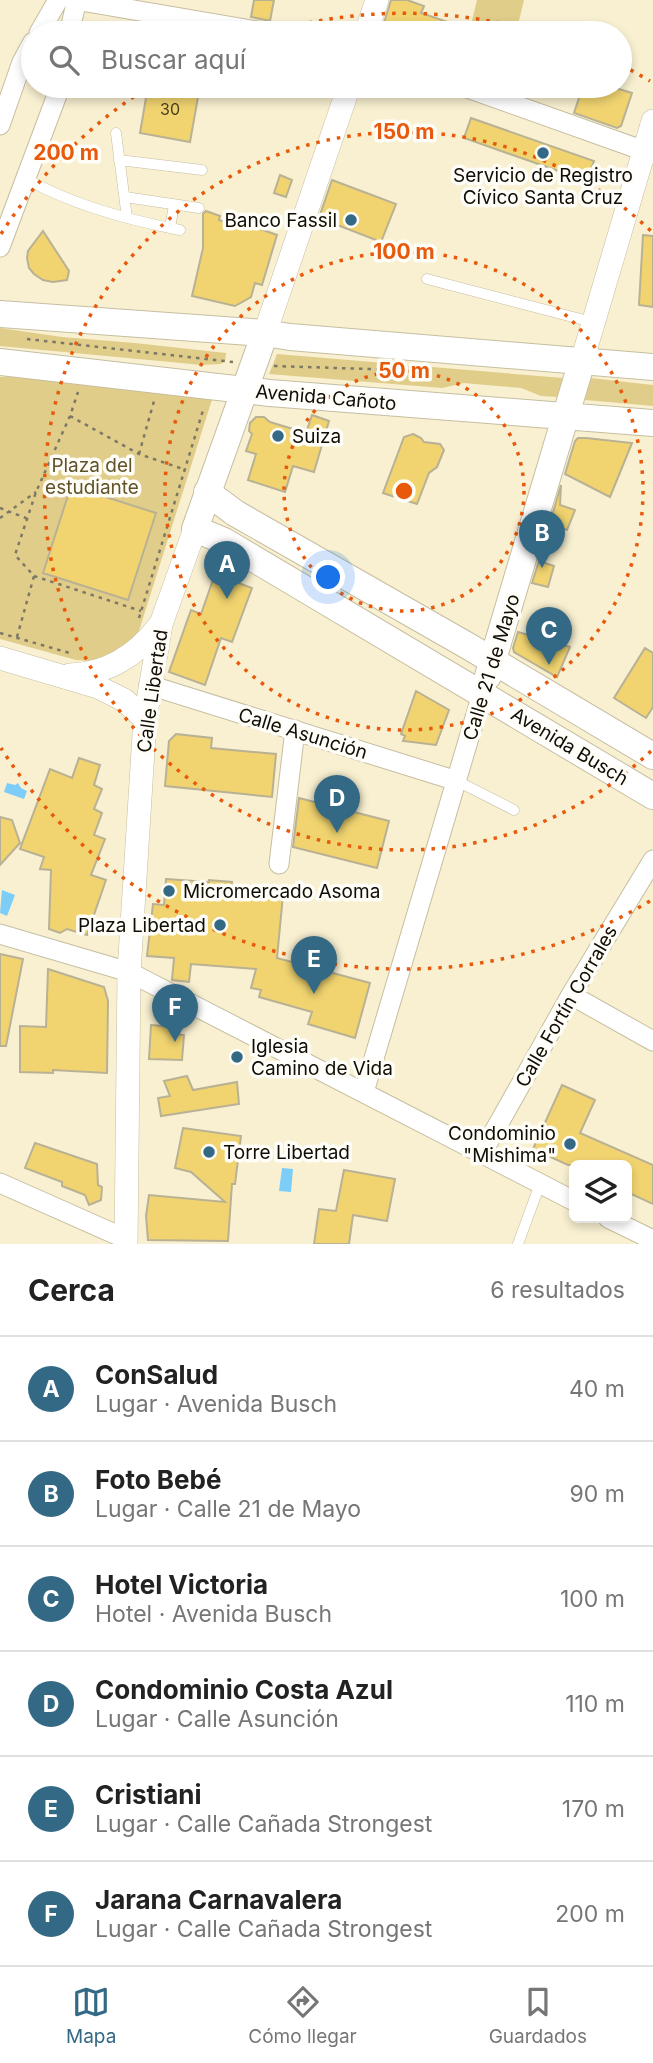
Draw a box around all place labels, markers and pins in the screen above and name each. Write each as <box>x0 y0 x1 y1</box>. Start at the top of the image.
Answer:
marker: Servicio de Registro Cívico Santa Cruz <box>535 145 551 161</box>
place label: Servicio de Registro Cívico Santa Cruz <box>453 164 633 209</box>
place label: Banco Fassil <box>224 209 337 232</box>
marker: Banco Fassil <box>343 212 359 228</box>
place label: Suiza <box>292 425 341 448</box>
marker: Suiza <box>270 428 286 444</box>
centre of rings <box>392 479 416 503</box>
pin: B <box>519 510 565 568</box>
pin: A <box>204 541 250 599</box>
pin: C <box>526 607 572 665</box>
pin: D <box>314 775 360 833</box>
place label: Micromercado Asoma <box>183 880 380 903</box>
marker: Micromercado Asoma <box>161 883 177 899</box>
place label: Plaza Libertad <box>78 914 206 937</box>
marker: Plaza Libertad <box>212 917 228 933</box>
pin: E <box>291 936 337 994</box>
pin: F <box>152 984 198 1042</box>
place label: Iglesia Camino de Vida <box>251 1035 393 1080</box>
marker: Iglesia Camino de Vida <box>229 1049 245 1065</box>
place label: Condominio "Mishima" <box>448 1122 556 1167</box>
marker: Condominio "Mishima" <box>562 1136 578 1152</box>
place label: Torre Libertad <box>223 1141 350 1164</box>
marker: Torre Libertad <box>201 1144 217 1160</box>

